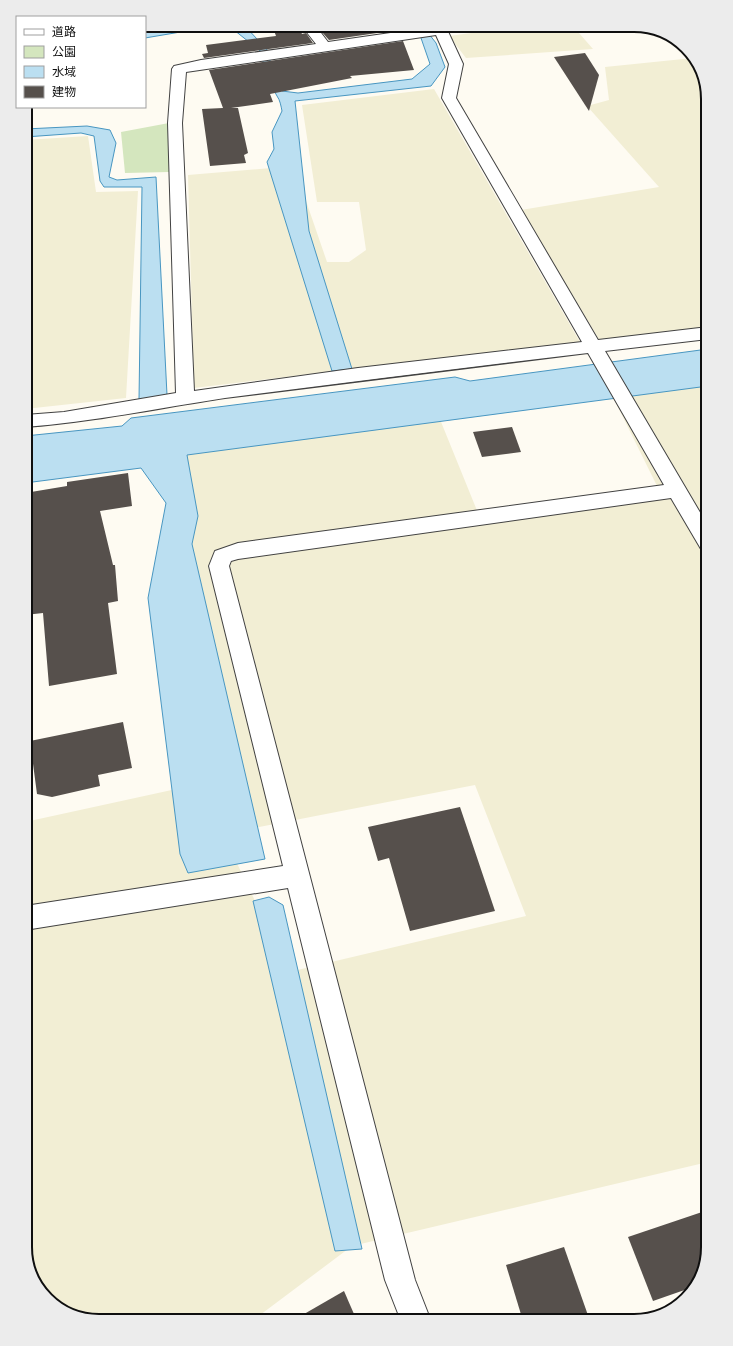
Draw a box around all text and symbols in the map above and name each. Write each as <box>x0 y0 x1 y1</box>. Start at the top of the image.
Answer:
legend <box>16 16 146 108</box>
text: 道路 <box>52 24 76 40</box>
text: 公園 <box>52 44 76 60</box>
text: 水域 <box>52 64 76 80</box>
text: 建物 <box>52 84 76 100</box>

